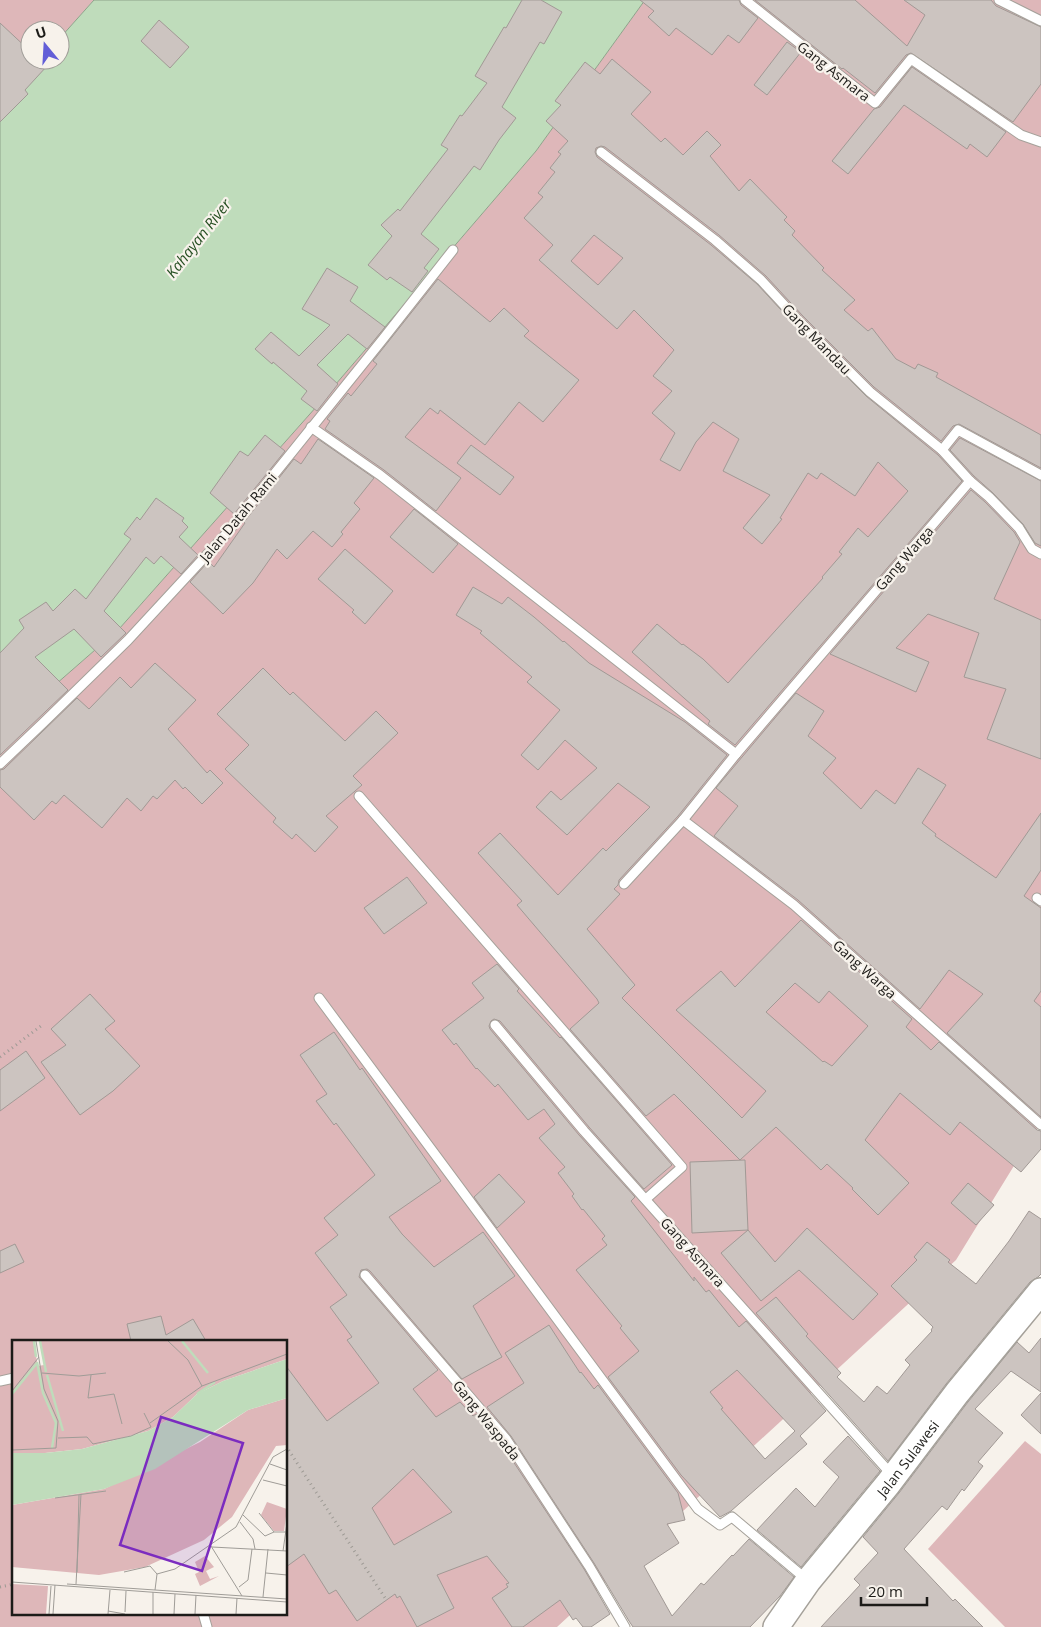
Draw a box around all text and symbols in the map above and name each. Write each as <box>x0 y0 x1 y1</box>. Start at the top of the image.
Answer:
north arrow <box>20 20 70 70</box>
text: U <box>33 21 49 43</box>
street label: Gang Asmara <box>794 37 874 105</box>
water label: Kahayan River <box>161 194 236 281</box>
street label: Gang Mandau <box>778 299 856 379</box>
street label: Jalan Datah Rami <box>194 468 281 567</box>
street label: Gang Warga <box>871 522 937 594</box>
street label: Gang Warga <box>829 935 901 1003</box>
street label: Gang Asmara <box>657 1213 729 1291</box>
inset map <box>12 1340 288 1614</box>
street label: Gang Waspada <box>449 1376 525 1464</box>
street label: Jalan Sulawesi <box>871 1416 943 1502</box>
scale bar <box>861 1574 927 1606</box>
text: 20 m <box>868 1581 903 1601</box>

